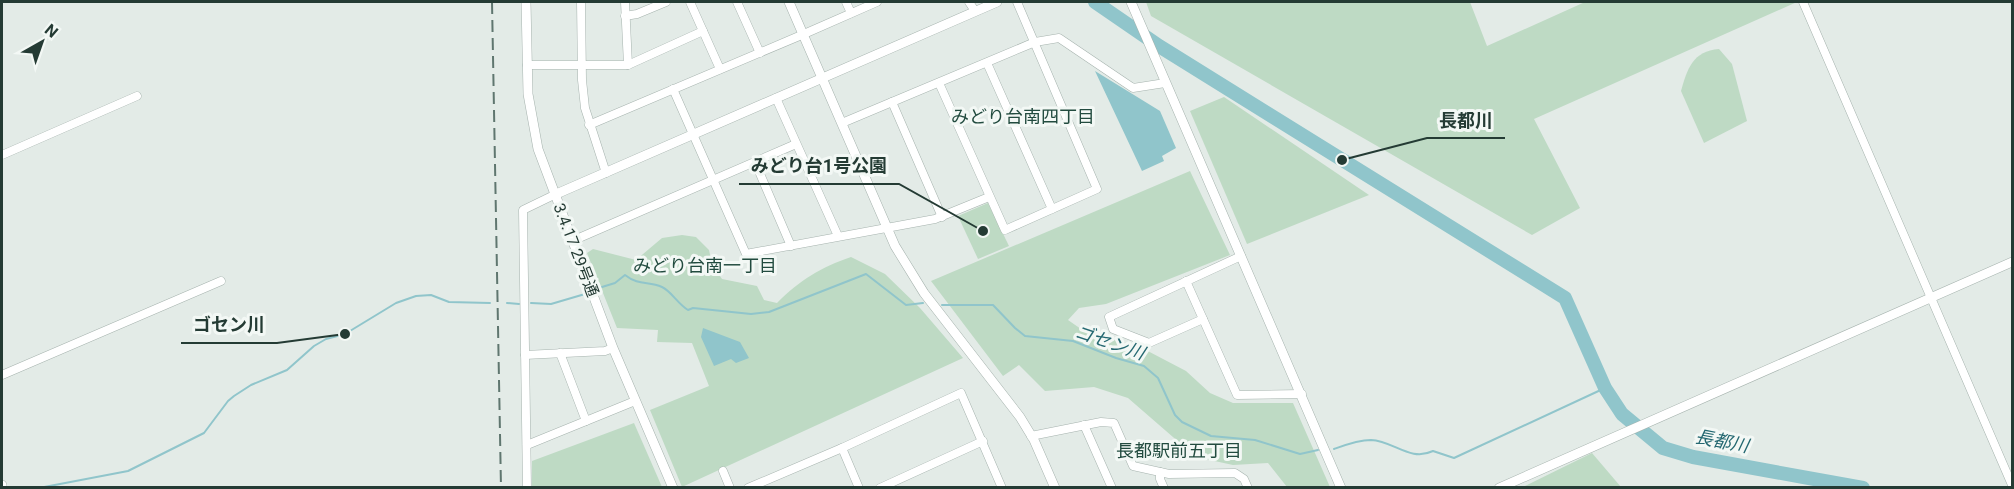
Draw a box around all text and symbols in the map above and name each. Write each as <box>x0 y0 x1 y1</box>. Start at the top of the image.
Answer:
north arrow <box>12 12 72 72</box>
text: N <box>41 20 62 42</box>
callout: 長都川 <box>1427 102 1505 138</box>
district label: みどり台南四丁目 <box>951 106 1095 127</box>
text: 長都川 <box>1439 110 1493 131</box>
callout: みどり台1号公園 <box>739 148 899 184</box>
text: みどり台1号公園 <box>751 155 887 176</box>
street label: 3.4.17 29号通 <box>550 201 602 299</box>
district label: みどり台南一丁目 <box>633 255 777 276</box>
callout: ゴセン川 <box>181 307 277 343</box>
text: ゴセン川 <box>193 314 265 335</box>
water label: ゴセン川 <box>1073 320 1149 364</box>
water label: 長都川 <box>1693 426 1752 457</box>
district label: 長都駅前五丁目 <box>1116 440 1242 461</box>

